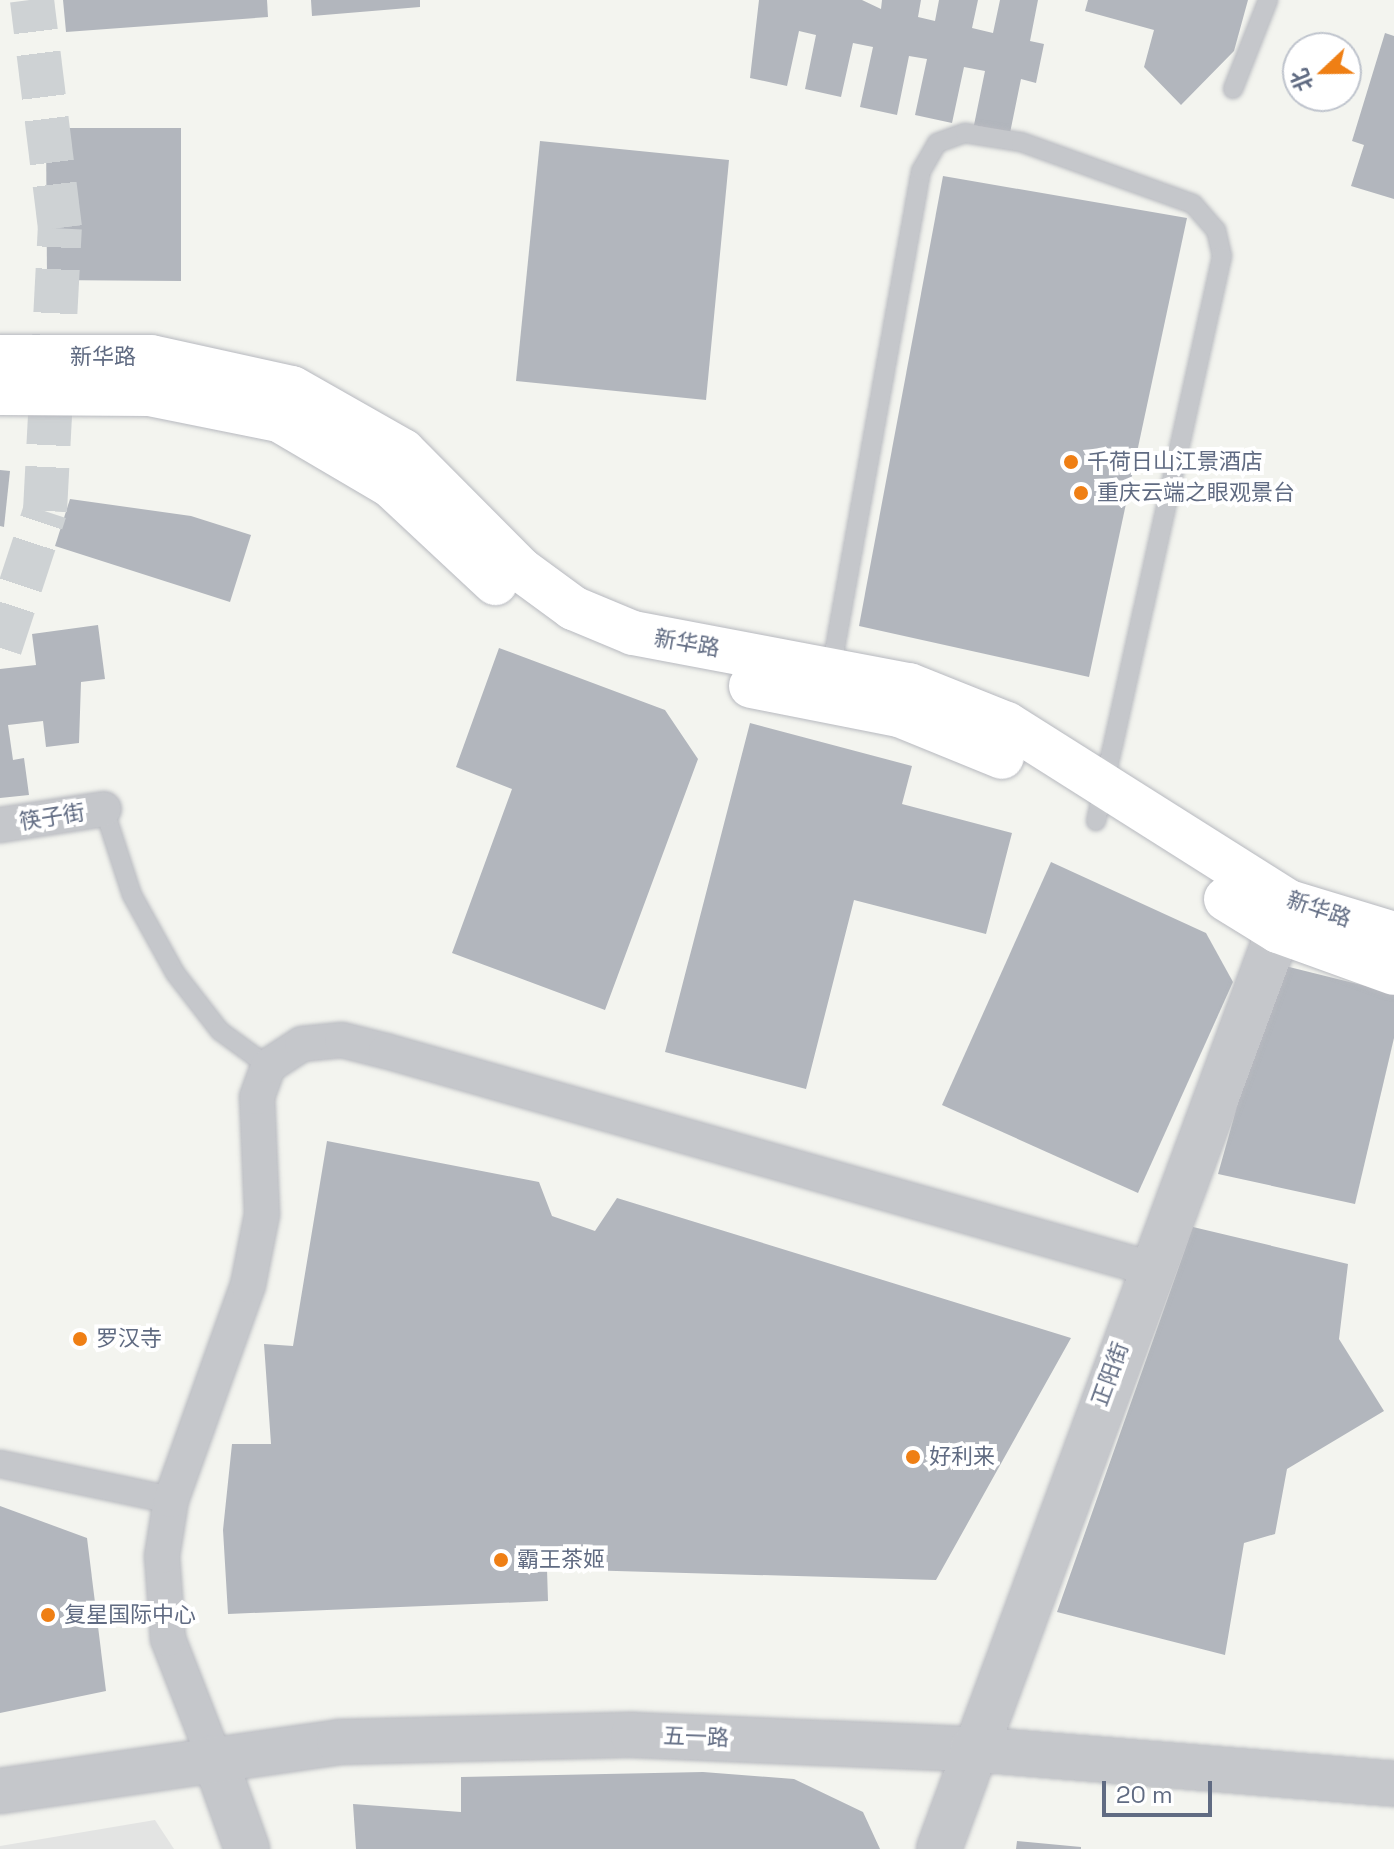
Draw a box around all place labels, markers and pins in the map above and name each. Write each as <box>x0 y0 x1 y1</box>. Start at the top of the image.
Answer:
place label: 千荷日山江景酒店 <box>1087 449 1263 475</box>
marker: 千荷日山江景酒店 <box>1062 453 1080 471</box>
place label: 重庆云端之眼观景台 <box>1097 480 1295 506</box>
marker: 重庆云端之眼观景台 <box>1072 484 1090 502</box>
place label: 罗汉寺 <box>96 1326 162 1352</box>
marker: 罗汉寺 <box>71 1330 89 1348</box>
place label: 好利来 <box>929 1444 995 1470</box>
marker: 好利来 <box>904 1448 922 1466</box>
place label: 霸王茶姬 <box>517 1547 605 1573</box>
marker: 霸王茶姬 <box>492 1551 510 1569</box>
place label: 复星国际中心 <box>64 1602 196 1628</box>
marker: 复星国际中心 <box>39 1606 57 1624</box>

